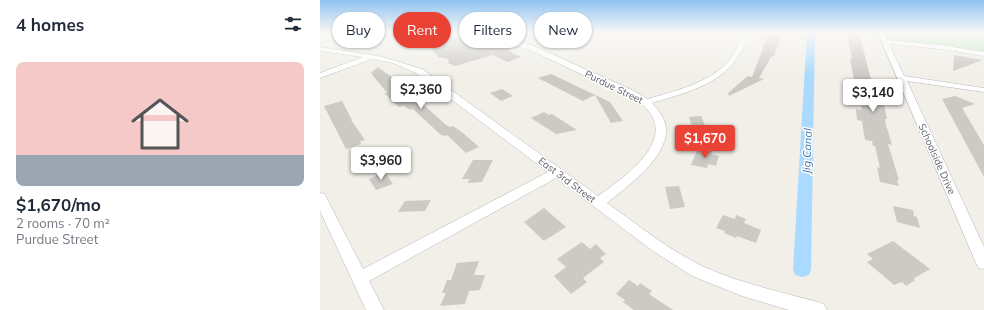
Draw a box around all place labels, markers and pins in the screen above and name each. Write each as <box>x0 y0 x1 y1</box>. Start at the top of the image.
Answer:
pin: $2,360 <box>388 76 454 110</box>
pin: $3,140 <box>840 79 906 113</box>
pin: $1,670 <box>672 125 738 159</box>
pin: $3,960 <box>348 147 414 181</box>

